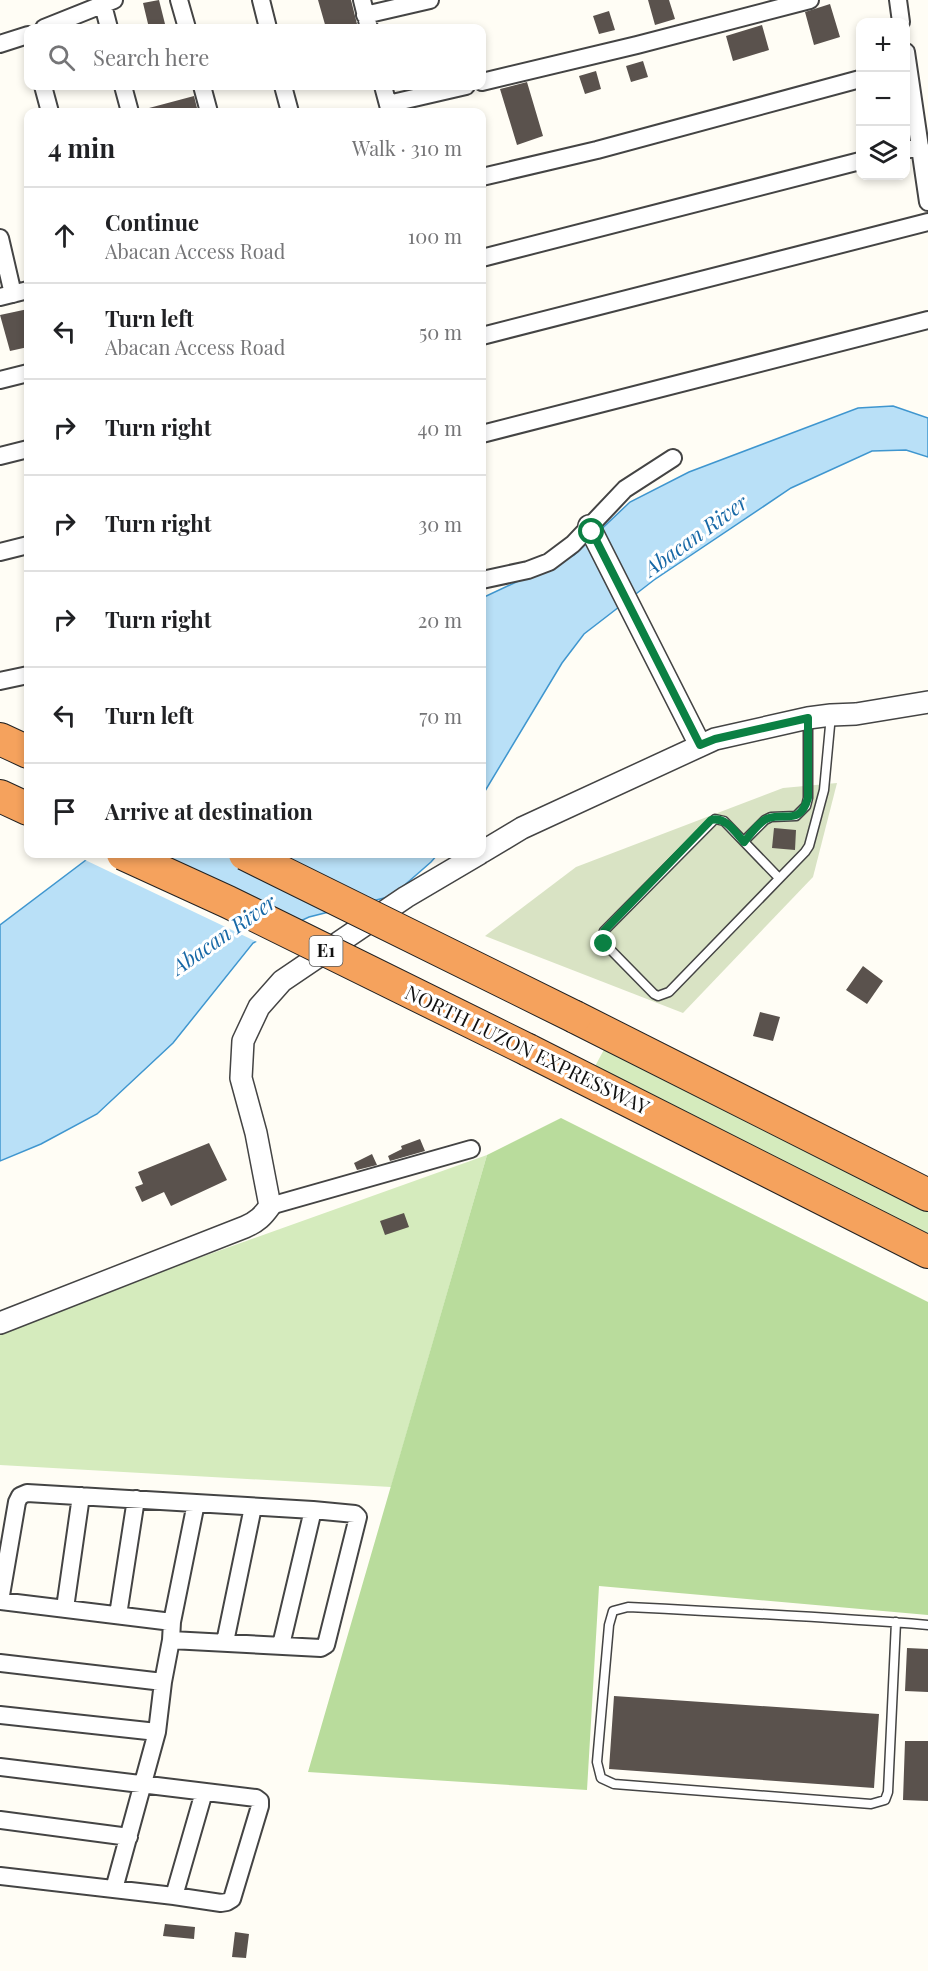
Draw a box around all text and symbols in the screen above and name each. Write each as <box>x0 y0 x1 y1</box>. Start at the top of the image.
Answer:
map controls <box>856 18 910 180</box>
button: + <box>856 18 910 72</box>
search box <box>24 24 486 90</box>
icon: search <box>45 41 78 74</box>
text: Search here <box>93 42 209 72</box>
button: − <box>856 72 910 126</box>
button: layers <box>856 126 910 180</box>
text: 4 min <box>48 130 115 165</box>
text: Walk · 310 m <box>352 134 462 161</box>
text: Continue <box>105 207 199 237</box>
icon: ahead <box>48 219 81 252</box>
text: 100 m <box>408 222 462 249</box>
text: Abacan Access Road <box>105 237 285 264</box>
text: Turn left <box>105 303 194 333</box>
icon: left <box>48 315 81 348</box>
text: 50 m <box>419 318 462 345</box>
text: Abacan Access Road <box>105 333 285 360</box>
icon: right <box>48 411 81 444</box>
text: Turn right <box>105 412 211 442</box>
text: 40 m <box>417 414 462 441</box>
water label: Abacan River <box>636 487 753 583</box>
icon: right <box>48 507 81 540</box>
text: Turn right <box>105 508 211 538</box>
text: 30 m <box>418 510 462 537</box>
route start <box>578 518 604 544</box>
icon: right <box>48 603 81 636</box>
text: Turn right <box>105 604 211 634</box>
text: 20 m <box>418 606 462 633</box>
icon: left <box>48 699 81 732</box>
text: Turn left <box>105 700 194 730</box>
text: 70 m <box>419 702 462 729</box>
icon: arrive <box>48 795 81 828</box>
text: Arrive at destination <box>105 796 313 826</box>
water label: Abacan River <box>163 886 282 981</box>
route end <box>590 930 616 956</box>
road number: E1 <box>310 936 342 966</box>
street label: NORTH LUZON EXPRESSWAY <box>401 978 654 1120</box>

